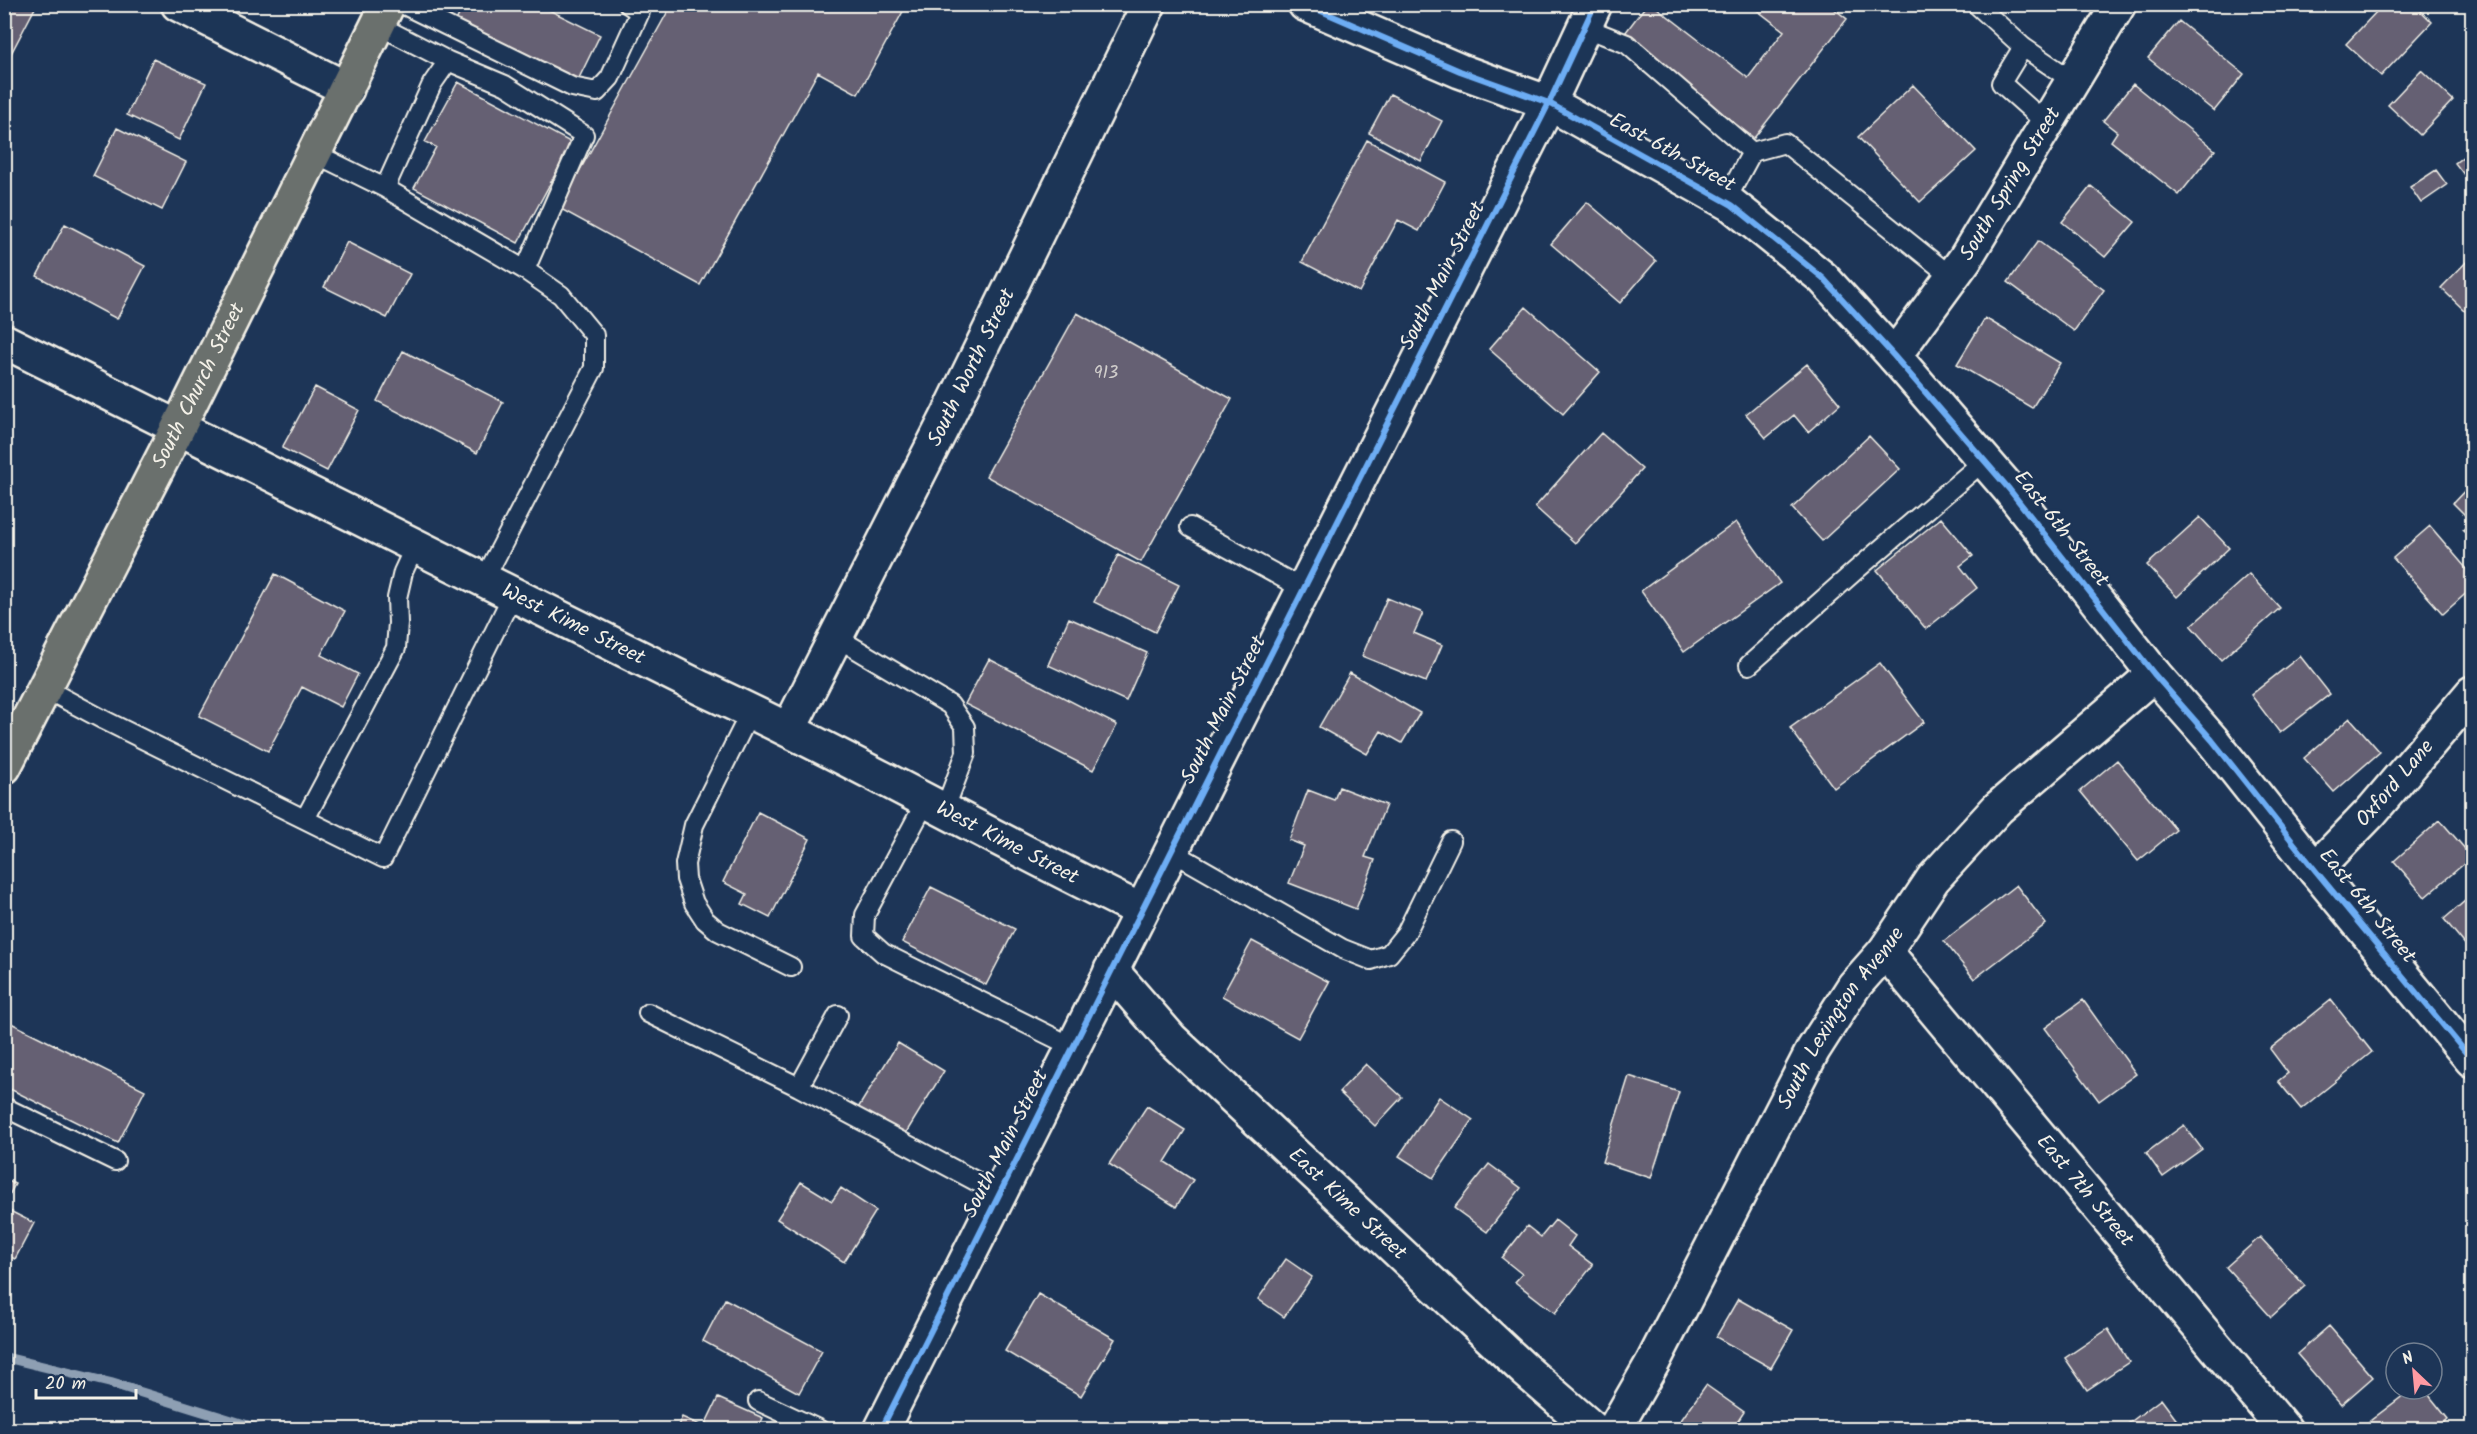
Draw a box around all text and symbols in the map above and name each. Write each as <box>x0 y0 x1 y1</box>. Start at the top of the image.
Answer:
street label: South Spring Street <box>1951 100 2070 267</box>
street label: East 6th Street <box>1603 105 1742 202</box>
street label: South Main Street <box>1391 195 1495 356</box>
street label: South Worth Street <box>919 282 1025 452</box>
street label: South Church Street <box>143 296 254 475</box>
house number: 913 <box>1094 359 1118 388</box>
street label: East 6th Street <box>2005 464 2118 595</box>
street label: West Kime Street <box>496 575 652 675</box>
street label: South Main Street <box>1172 629 1276 790</box>
street label: Oxford Lane <box>2348 732 2443 835</box>
street label: West Kime Street <box>930 792 1085 894</box>
street label: East 6th Street <box>2310 841 2425 972</box>
street label: South Lexington Avenue <box>1769 920 1914 1115</box>
street label: South Main Street <box>954 1063 1058 1224</box>
street label: East 7th Street <box>2028 1127 2143 1255</box>
street label: East Kime Street <box>1280 1140 1415 1269</box>
north arrow <box>2384 1341 2444 1401</box>
text: N <box>2398 1345 2418 1372</box>
scale bar <box>36 1362 136 1400</box>
text: 20 m <box>45 1370 86 1399</box>

